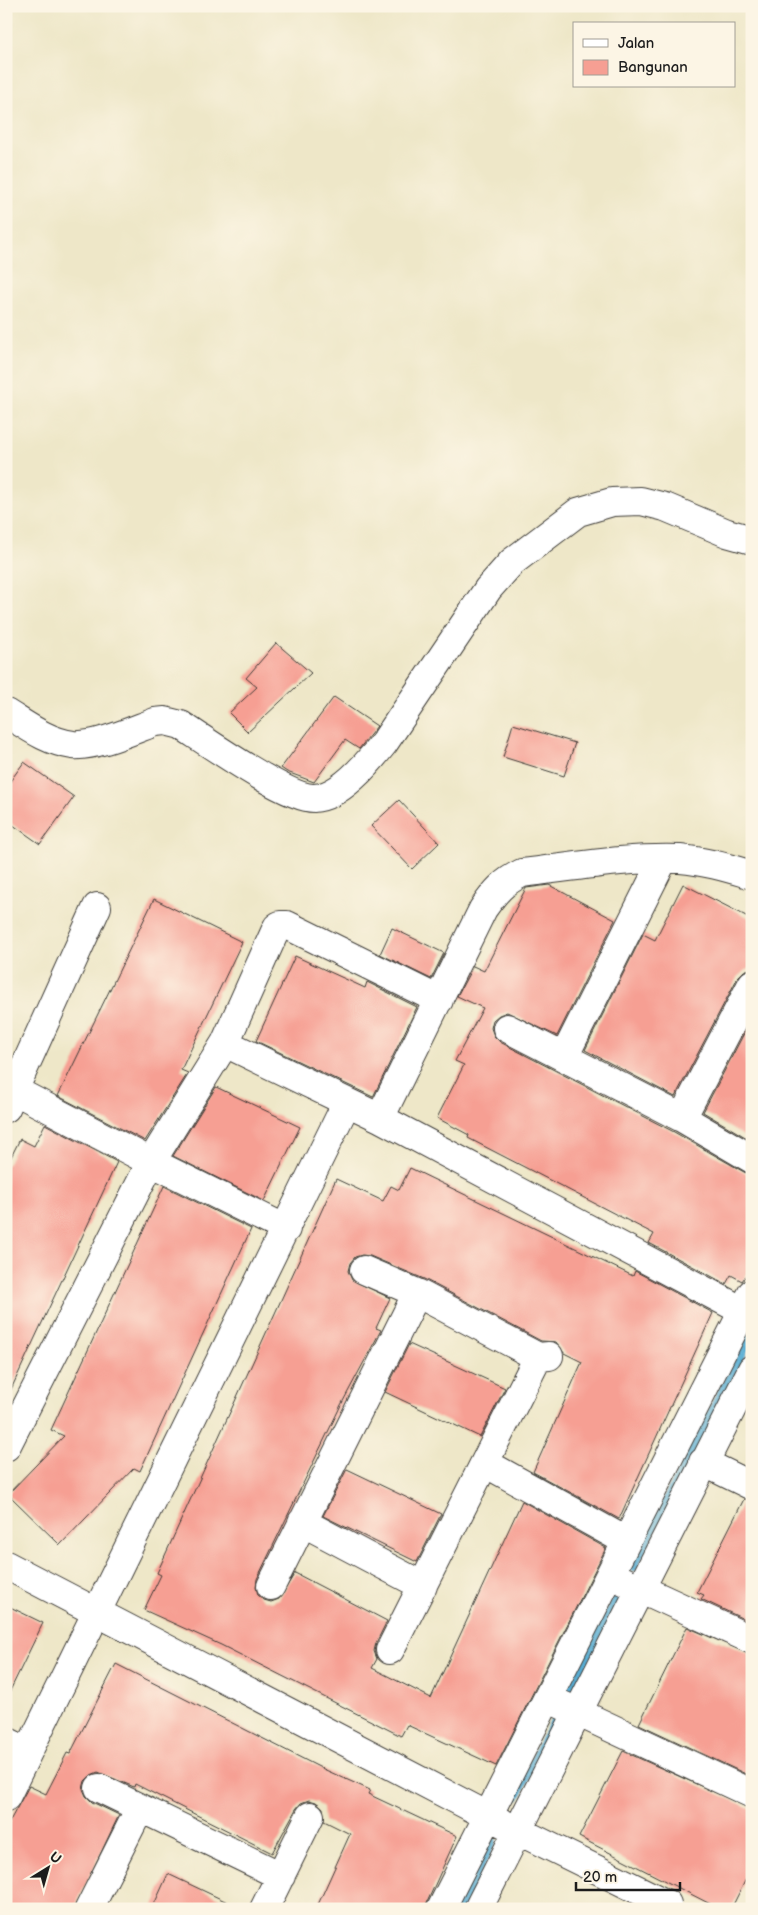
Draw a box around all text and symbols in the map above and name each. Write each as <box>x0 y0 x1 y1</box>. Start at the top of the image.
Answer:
legend <box>573 22 736 88</box>
text: Jalan <box>618 34 654 53</box>
text: Bangunan <box>618 58 688 77</box>
north arrow <box>22 1842 72 1892</box>
text: U <box>46 1848 65 1868</box>
scale bar <box>576 1860 679 1892</box>
text: 20 m <box>583 1868 617 1887</box>

